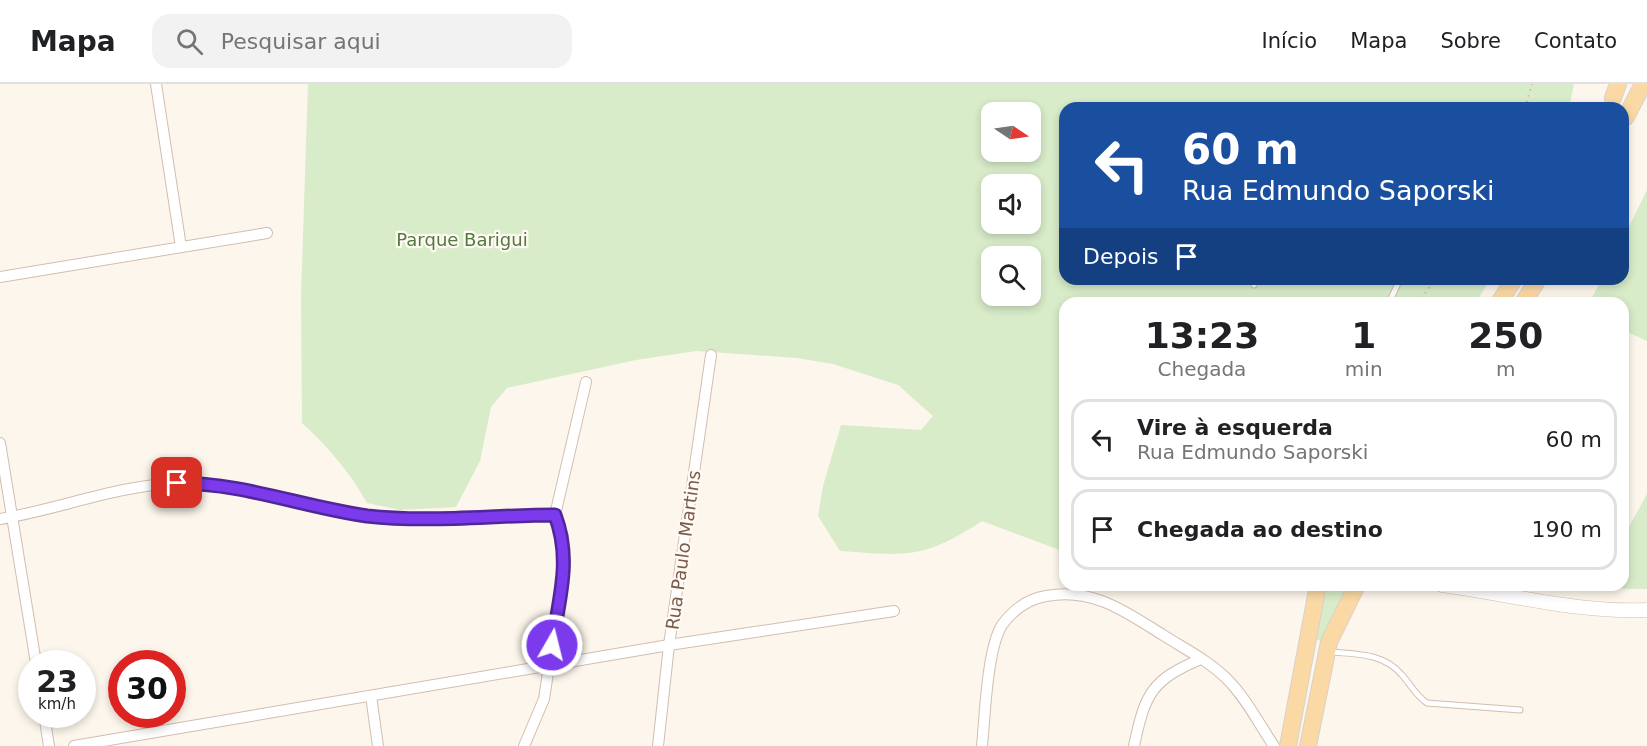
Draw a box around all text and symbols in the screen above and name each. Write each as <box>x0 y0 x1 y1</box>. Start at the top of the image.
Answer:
search box <box>152 14 572 68</box>
text: Mapa <box>30 25 116 58</box>
icon: search <box>173 25 206 58</box>
text: Pesquisar aqui <box>221 29 381 54</box>
text: Início <box>1262 29 1317 53</box>
text: Mapa <box>1350 29 1407 53</box>
text: Sobre <box>1440 29 1501 53</box>
text: Contato <box>1534 29 1617 53</box>
north arrow <box>981 102 1041 162</box>
map controls <box>981 102 1041 306</box>
text: 60 m <box>1182 125 1299 174</box>
icon: left <box>1083 126 1161 204</box>
button: sound <box>981 174 1041 234</box>
text: Rua Edmundo Saporski <box>1182 175 1494 206</box>
park label: Parque Barigui <box>396 229 528 250</box>
icon: arrive <box>1170 240 1203 273</box>
text: Depois <box>1083 244 1158 269</box>
button: search <box>981 246 1041 306</box>
text: 13:23 <box>1145 315 1259 356</box>
text: 1 <box>1351 315 1376 356</box>
text: 250 <box>1468 315 1543 356</box>
text: Chegada <box>1157 357 1246 381</box>
text: min <box>1345 357 1383 381</box>
text: m <box>1496 357 1516 381</box>
text: Vire à esquerda <box>1137 415 1333 440</box>
icon: left <box>1086 423 1119 456</box>
text: 60 m <box>1546 427 1602 452</box>
text: Rua Edmundo Saporski <box>1137 440 1368 464</box>
pin <box>151 457 202 508</box>
icon: arrive <box>160 466 193 499</box>
street label: Rua Paulo Martins <box>661 469 705 631</box>
icon: arrive <box>1086 513 1119 546</box>
text: Chegada ao destino <box>1137 517 1383 542</box>
text: 190 m <box>1532 517 1602 542</box>
position arrow <box>520 613 584 677</box>
speed limit sign: 30 <box>108 650 186 728</box>
text: 23 <box>36 664 78 699</box>
text: km/h <box>38 695 76 713</box>

